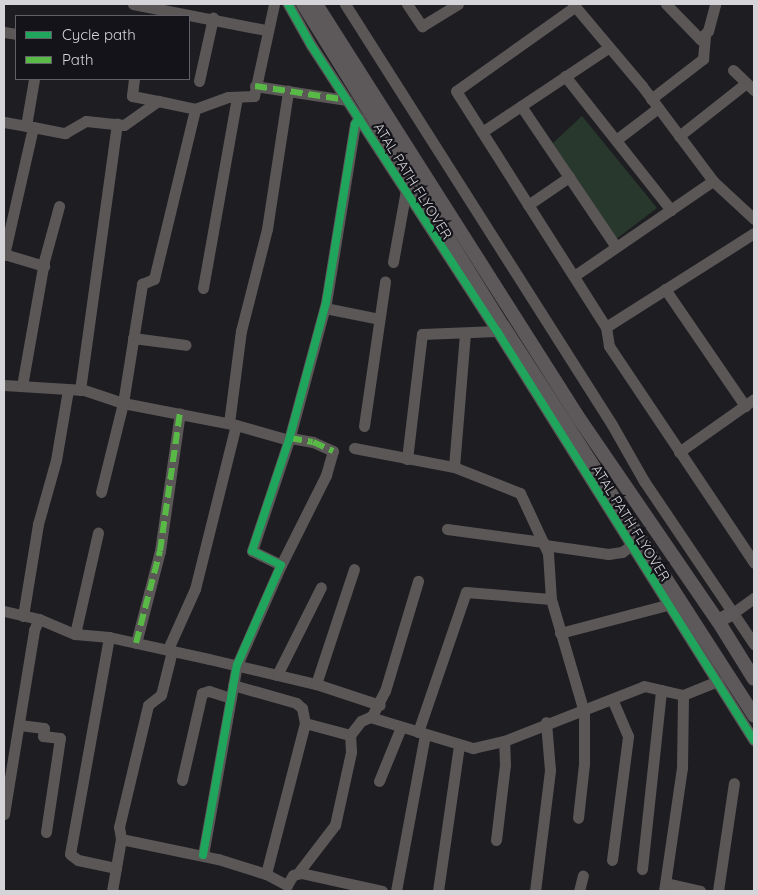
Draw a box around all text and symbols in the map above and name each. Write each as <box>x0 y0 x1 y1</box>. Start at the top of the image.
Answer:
legend <box>15 15 190 80</box>
text: Cycle path <box>62 25 136 44</box>
text: Path <box>62 50 94 69</box>
street label: ATAL PATH FLYOVER <box>370 120 456 242</box>
street label: ATAL PATH FLYOVER <box>588 462 674 584</box>

